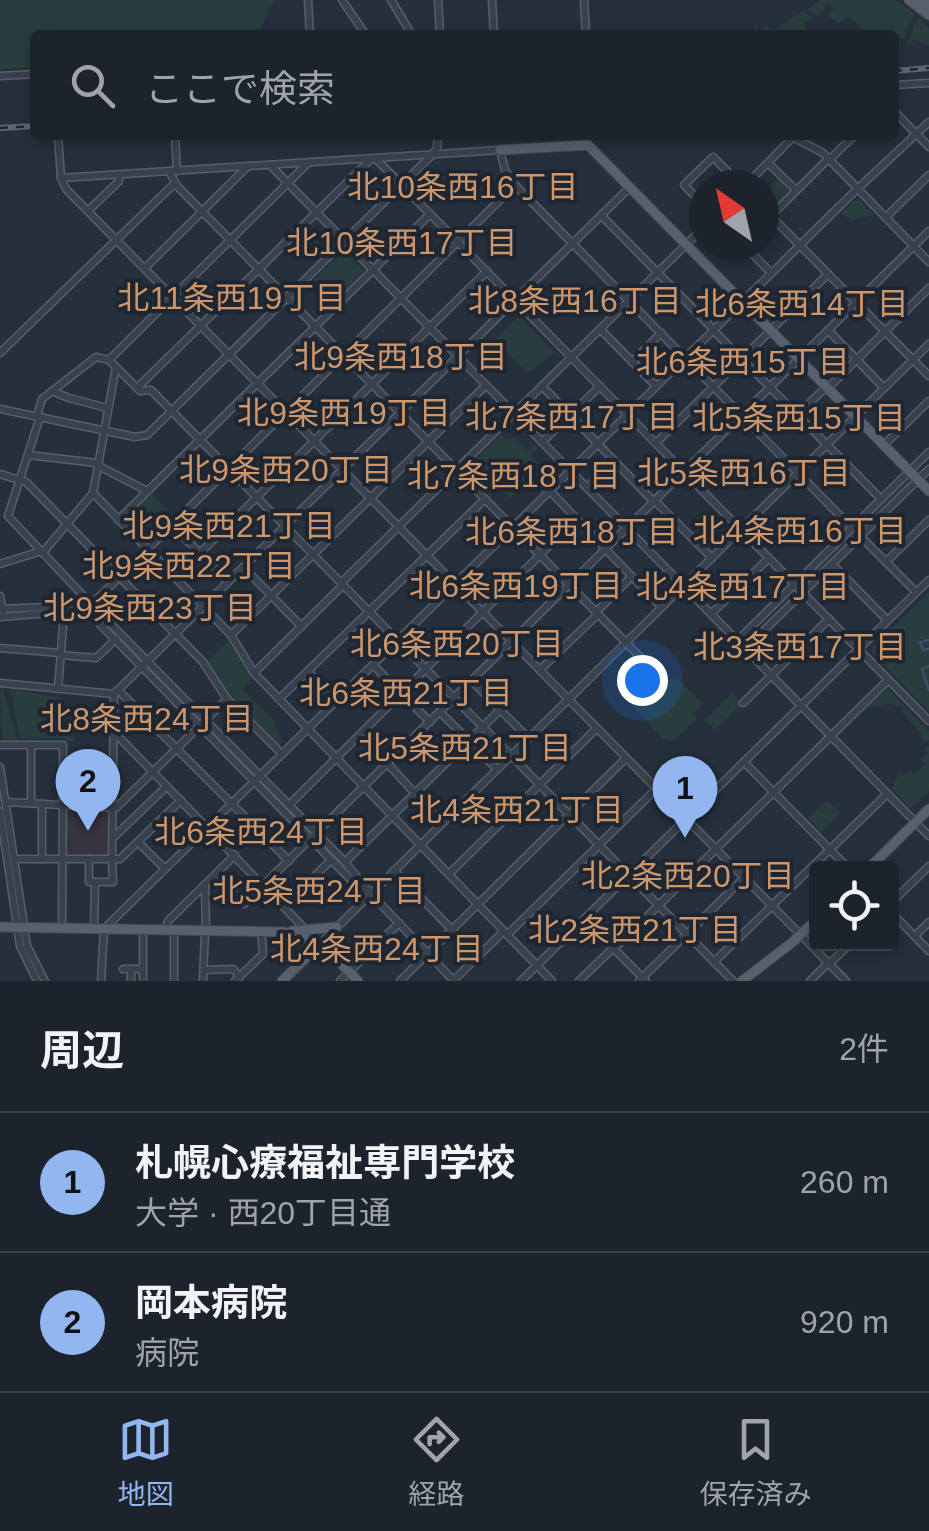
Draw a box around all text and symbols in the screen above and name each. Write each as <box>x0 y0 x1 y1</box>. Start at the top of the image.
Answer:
search box <box>30 30 899 140</box>
icon: search <box>65 58 120 113</box>
text: ここで検索 <box>145 68 335 110</box>
district label: 北10条西16丁目 <box>347 169 579 205</box>
north arrow <box>689 170 779 260</box>
district label: 北10条西17丁目 <box>286 225 518 261</box>
district label: 北11条西19丁目 <box>118 280 346 316</box>
district label: 北8条西16丁目 <box>468 283 682 319</box>
district label: 北6条西14丁目 <box>695 286 909 322</box>
district label: 北9条西18丁目 <box>294 339 508 375</box>
district label: 北6条西15丁目 <box>636 344 850 380</box>
district label: 北9条西19丁目 <box>237 395 451 431</box>
district label: 北7条西17丁目 <box>465 399 679 435</box>
district label: 北5条西15丁目 <box>692 400 906 436</box>
district label: 北9条西20丁目 <box>179 452 393 488</box>
district label: 北5条西16丁目 <box>637 455 851 491</box>
district label: 北7条西18丁目 <box>407 458 621 494</box>
district label: 北9条西21丁目 <box>122 508 336 544</box>
district label: 北4条西16丁目 <box>693 513 907 549</box>
district label: 北6条西18丁目 <box>465 514 679 550</box>
district label: 北9条西22丁目 <box>82 548 296 584</box>
district label: 北6条西19丁目 <box>409 568 623 604</box>
district label: 北4条西17丁目 <box>636 569 850 605</box>
district label: 北9条西23丁目 <box>43 590 257 626</box>
district label: 北6条西20丁目 <box>350 626 564 662</box>
district label: 北3条西17丁目 <box>693 629 907 665</box>
your location <box>617 655 668 706</box>
district label: 北6条西21丁目 <box>299 675 513 711</box>
district label: 北8条西24丁目 <box>40 701 254 737</box>
district label: 北5条西21丁目 <box>358 730 572 766</box>
pin: 2 <box>56 748 120 831</box>
pin: 1 <box>652 756 718 838</box>
district label: 北4条西21丁目 <box>410 792 624 828</box>
district label: 北6条西24丁目 <box>154 814 368 850</box>
district label: 北2条西20丁目 <box>581 858 795 894</box>
map controls <box>809 861 899 951</box>
button: locate <box>809 861 899 951</box>
district label: 北5条西24丁目 <box>212 873 426 909</box>
district label: 北2条西21丁目 <box>528 912 742 948</box>
district label: 北4条西24丁目 <box>270 931 484 967</box>
text: 周辺 <box>40 1027 124 1074</box>
text: 2件 <box>839 1031 889 1067</box>
text: 札幌心療福祉専門学校 <box>135 1142 515 1184</box>
text: 1 <box>64 1164 81 1200</box>
text: 260 m <box>800 1164 889 1200</box>
text: 大学 · 西20丁目通 <box>135 1195 391 1231</box>
text: 岡本病院 <box>135 1282 287 1324</box>
text: 2 <box>64 1304 81 1340</box>
text: 920 m <box>800 1304 889 1340</box>
text: 病院 <box>135 1335 199 1371</box>
tab: 地図 <box>117 1412 174 1512</box>
tab: 経路 <box>408 1412 465 1512</box>
tab: 保存済み <box>699 1412 812 1512</box>

